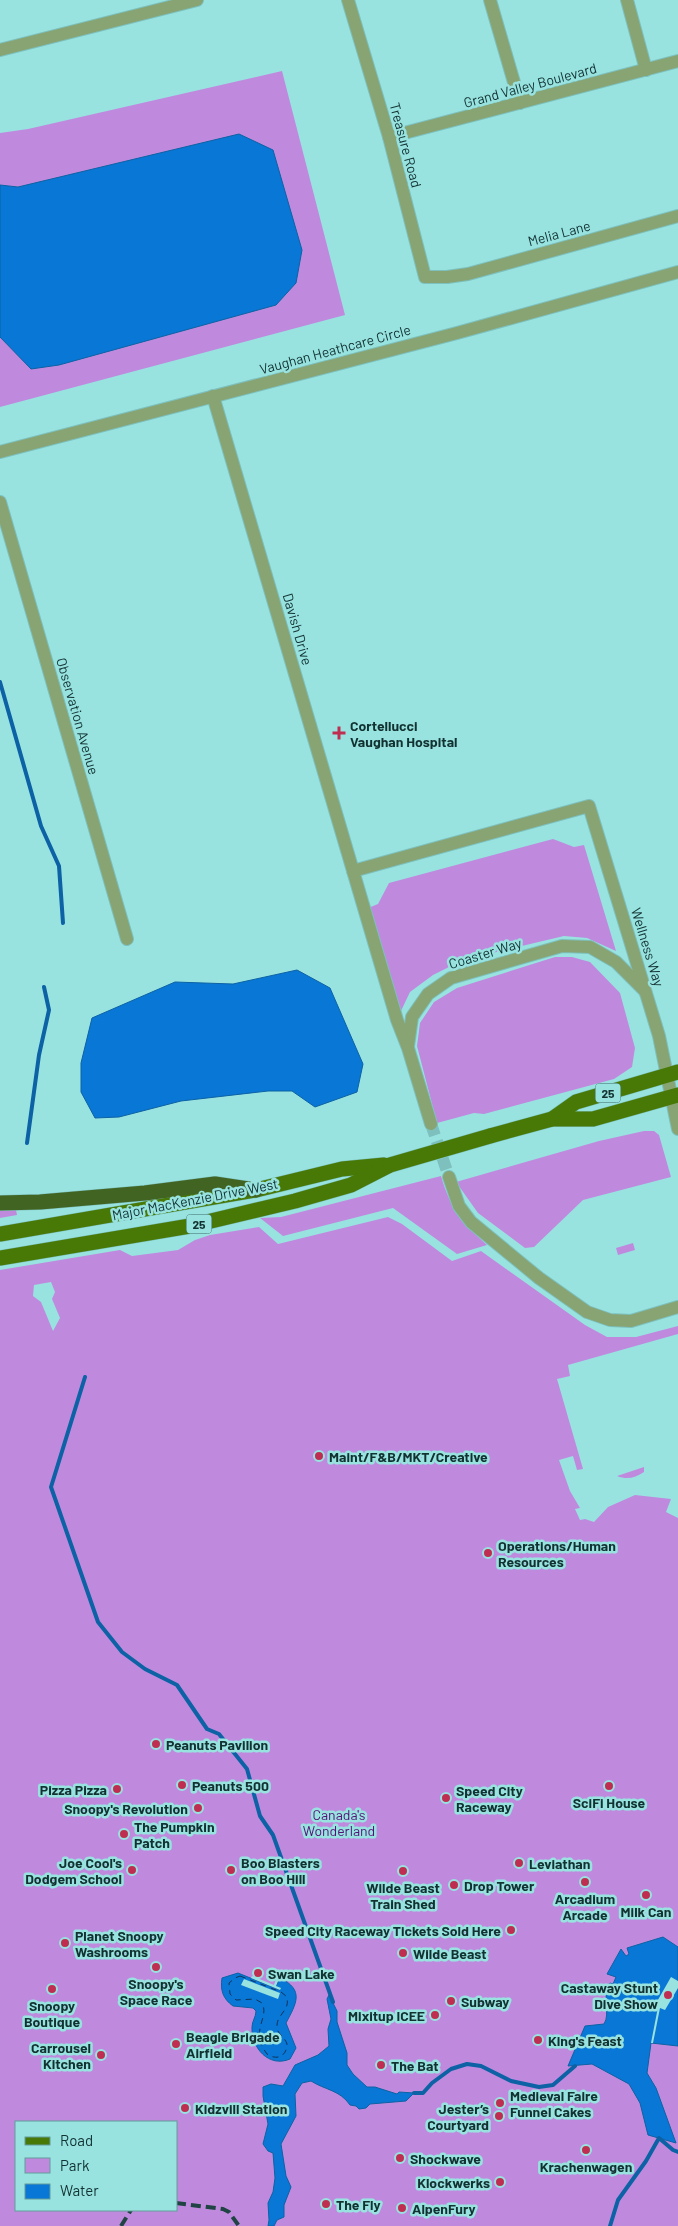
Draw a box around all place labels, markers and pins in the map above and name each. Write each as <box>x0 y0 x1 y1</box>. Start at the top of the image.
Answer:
place label: Cortellucci Vaughan Hospital <box>350 717 457 750</box>
marker: Cortellucci Vaughan Hospital <box>332 726 346 740</box>
place label: Maint/F&B/MKT/Creative <box>329 1448 488 1465</box>
marker: Maint/F&B/MKT/Creative <box>313 1450 325 1462</box>
place label: Operations/Human Resources <box>498 1537 616 1570</box>
marker: Operations/Human Resources <box>482 1547 494 1559</box>
place label: Peanuts Pavilion <box>166 1736 268 1753</box>
marker: Peanuts Pavilion <box>150 1738 162 1750</box>
place label: Peanuts 500 <box>192 1777 269 1794</box>
marker: Peanuts 500 <box>176 1779 188 1791</box>
marker: SciFi House <box>603 1780 615 1792</box>
place label: Pizza Pizza <box>40 1781 107 1798</box>
place label: Speed City Raceway <box>456 1782 523 1815</box>
marker: Pizza Pizza <box>111 1783 123 1795</box>
marker: Speed City Raceway <box>440 1792 452 1804</box>
place label: SciFi House <box>573 1794 646 1811</box>
place label: Snoopy's Revolution <box>64 1800 188 1817</box>
marker: Snoopy's Revolution <box>192 1802 204 1814</box>
place label: The Pumpkin Patch <box>134 1818 215 1851</box>
marker: The Pumpkin Patch <box>118 1828 130 1840</box>
place label: Joe Cool's Dodgem School <box>25 1854 122 1887</box>
place label: Boo Blasters on Boo Hill <box>241 1854 320 1887</box>
place label: Leviathan <box>529 1855 590 1872</box>
marker: Leviathan <box>513 1857 525 1869</box>
marker: Joe Cool's Dodgem School <box>126 1864 138 1876</box>
marker: Boo Blasters on Boo Hill <box>225 1864 237 1876</box>
marker: Wilde Beast Train Shed <box>397 1865 409 1877</box>
marker: Arcadium Arcade <box>579 1876 591 1888</box>
place label: Drop Tower <box>464 1877 535 1894</box>
place label: Wilde Beast Train Shed <box>366 1879 440 1912</box>
marker: Drop Tower <box>448 1879 460 1891</box>
marker: Milk Can <box>640 1889 652 1901</box>
place label: Arcadium Arcade <box>555 1890 615 1923</box>
place label: Milk Can <box>621 1903 671 1920</box>
place label: Speed City Raceway Tickets Sold Here <box>265 1922 501 1939</box>
marker: Speed City Raceway Tickets Sold Here <box>505 1924 517 1936</box>
place label: Planet Snoopy Washrooms <box>75 1927 164 1960</box>
marker: Planet Snoopy Washrooms <box>59 1937 71 1949</box>
place label: Wilde Beast <box>413 1945 487 1962</box>
marker: Wilde Beast <box>397 1947 409 1959</box>
marker: Snoopy's Space Race <box>150 1961 162 1973</box>
place label: Swan Lake <box>268 1965 335 1982</box>
marker: Swan Lake <box>252 1967 264 1979</box>
place label: Snoopy's Space Race <box>120 1975 193 2008</box>
place label: Castaway Stunt Dive Show <box>561 1979 658 2012</box>
marker: Snoopy Boutique <box>46 1983 58 1995</box>
marker: Castaway Stunt Dive Show <box>662 1989 674 2001</box>
place label: Subway <box>461 1993 509 2010</box>
marker: Subway <box>445 1995 457 2007</box>
place label: Snoopy Boutique <box>24 1997 80 2030</box>
place label: Mixitup ICEE <box>348 2007 425 2024</box>
marker: Mixitup ICEE <box>429 2009 441 2021</box>
place label: Beagle Brigade Airfield <box>186 2028 280 2061</box>
place label: King's Feast <box>548 2032 622 2049</box>
marker: King's Feast <box>532 2034 544 2046</box>
marker: Beagle Brigade Airfield <box>170 2038 182 2050</box>
place label: Carrousel Kitchen <box>31 2039 91 2072</box>
marker: Carrousel Kitchen <box>95 2049 107 2061</box>
place label: The Bat <box>391 2057 438 2074</box>
marker: The Bat <box>375 2059 387 2071</box>
place label: Medieval Faire Funnel Cakes <box>510 2087 598 2120</box>
marker: Medieval Faire Funnel Cakes <box>494 2097 506 2109</box>
place label: Kidzvill Station <box>195 2100 287 2117</box>
place label: Jester’s Courtyard <box>427 2100 489 2133</box>
marker: Kidzvill Station <box>179 2102 191 2114</box>
marker: Jester’s Courtyard <box>493 2110 505 2122</box>
marker: Krachenwagen <box>580 2144 592 2156</box>
place label: Shockwave <box>410 2150 481 2167</box>
marker: Shockwave <box>394 2152 406 2164</box>
place label: Krachenwagen <box>540 2158 632 2175</box>
place label: Klockwerks <box>417 2174 490 2191</box>
marker: Klockwerks <box>494 2176 506 2188</box>
place label: The Fly <box>336 2196 381 2213</box>
marker: The Fly <box>320 2198 332 2210</box>
place label: AlpenFury <box>412 2200 476 2217</box>
marker: AlpenFury <box>396 2202 408 2214</box>

